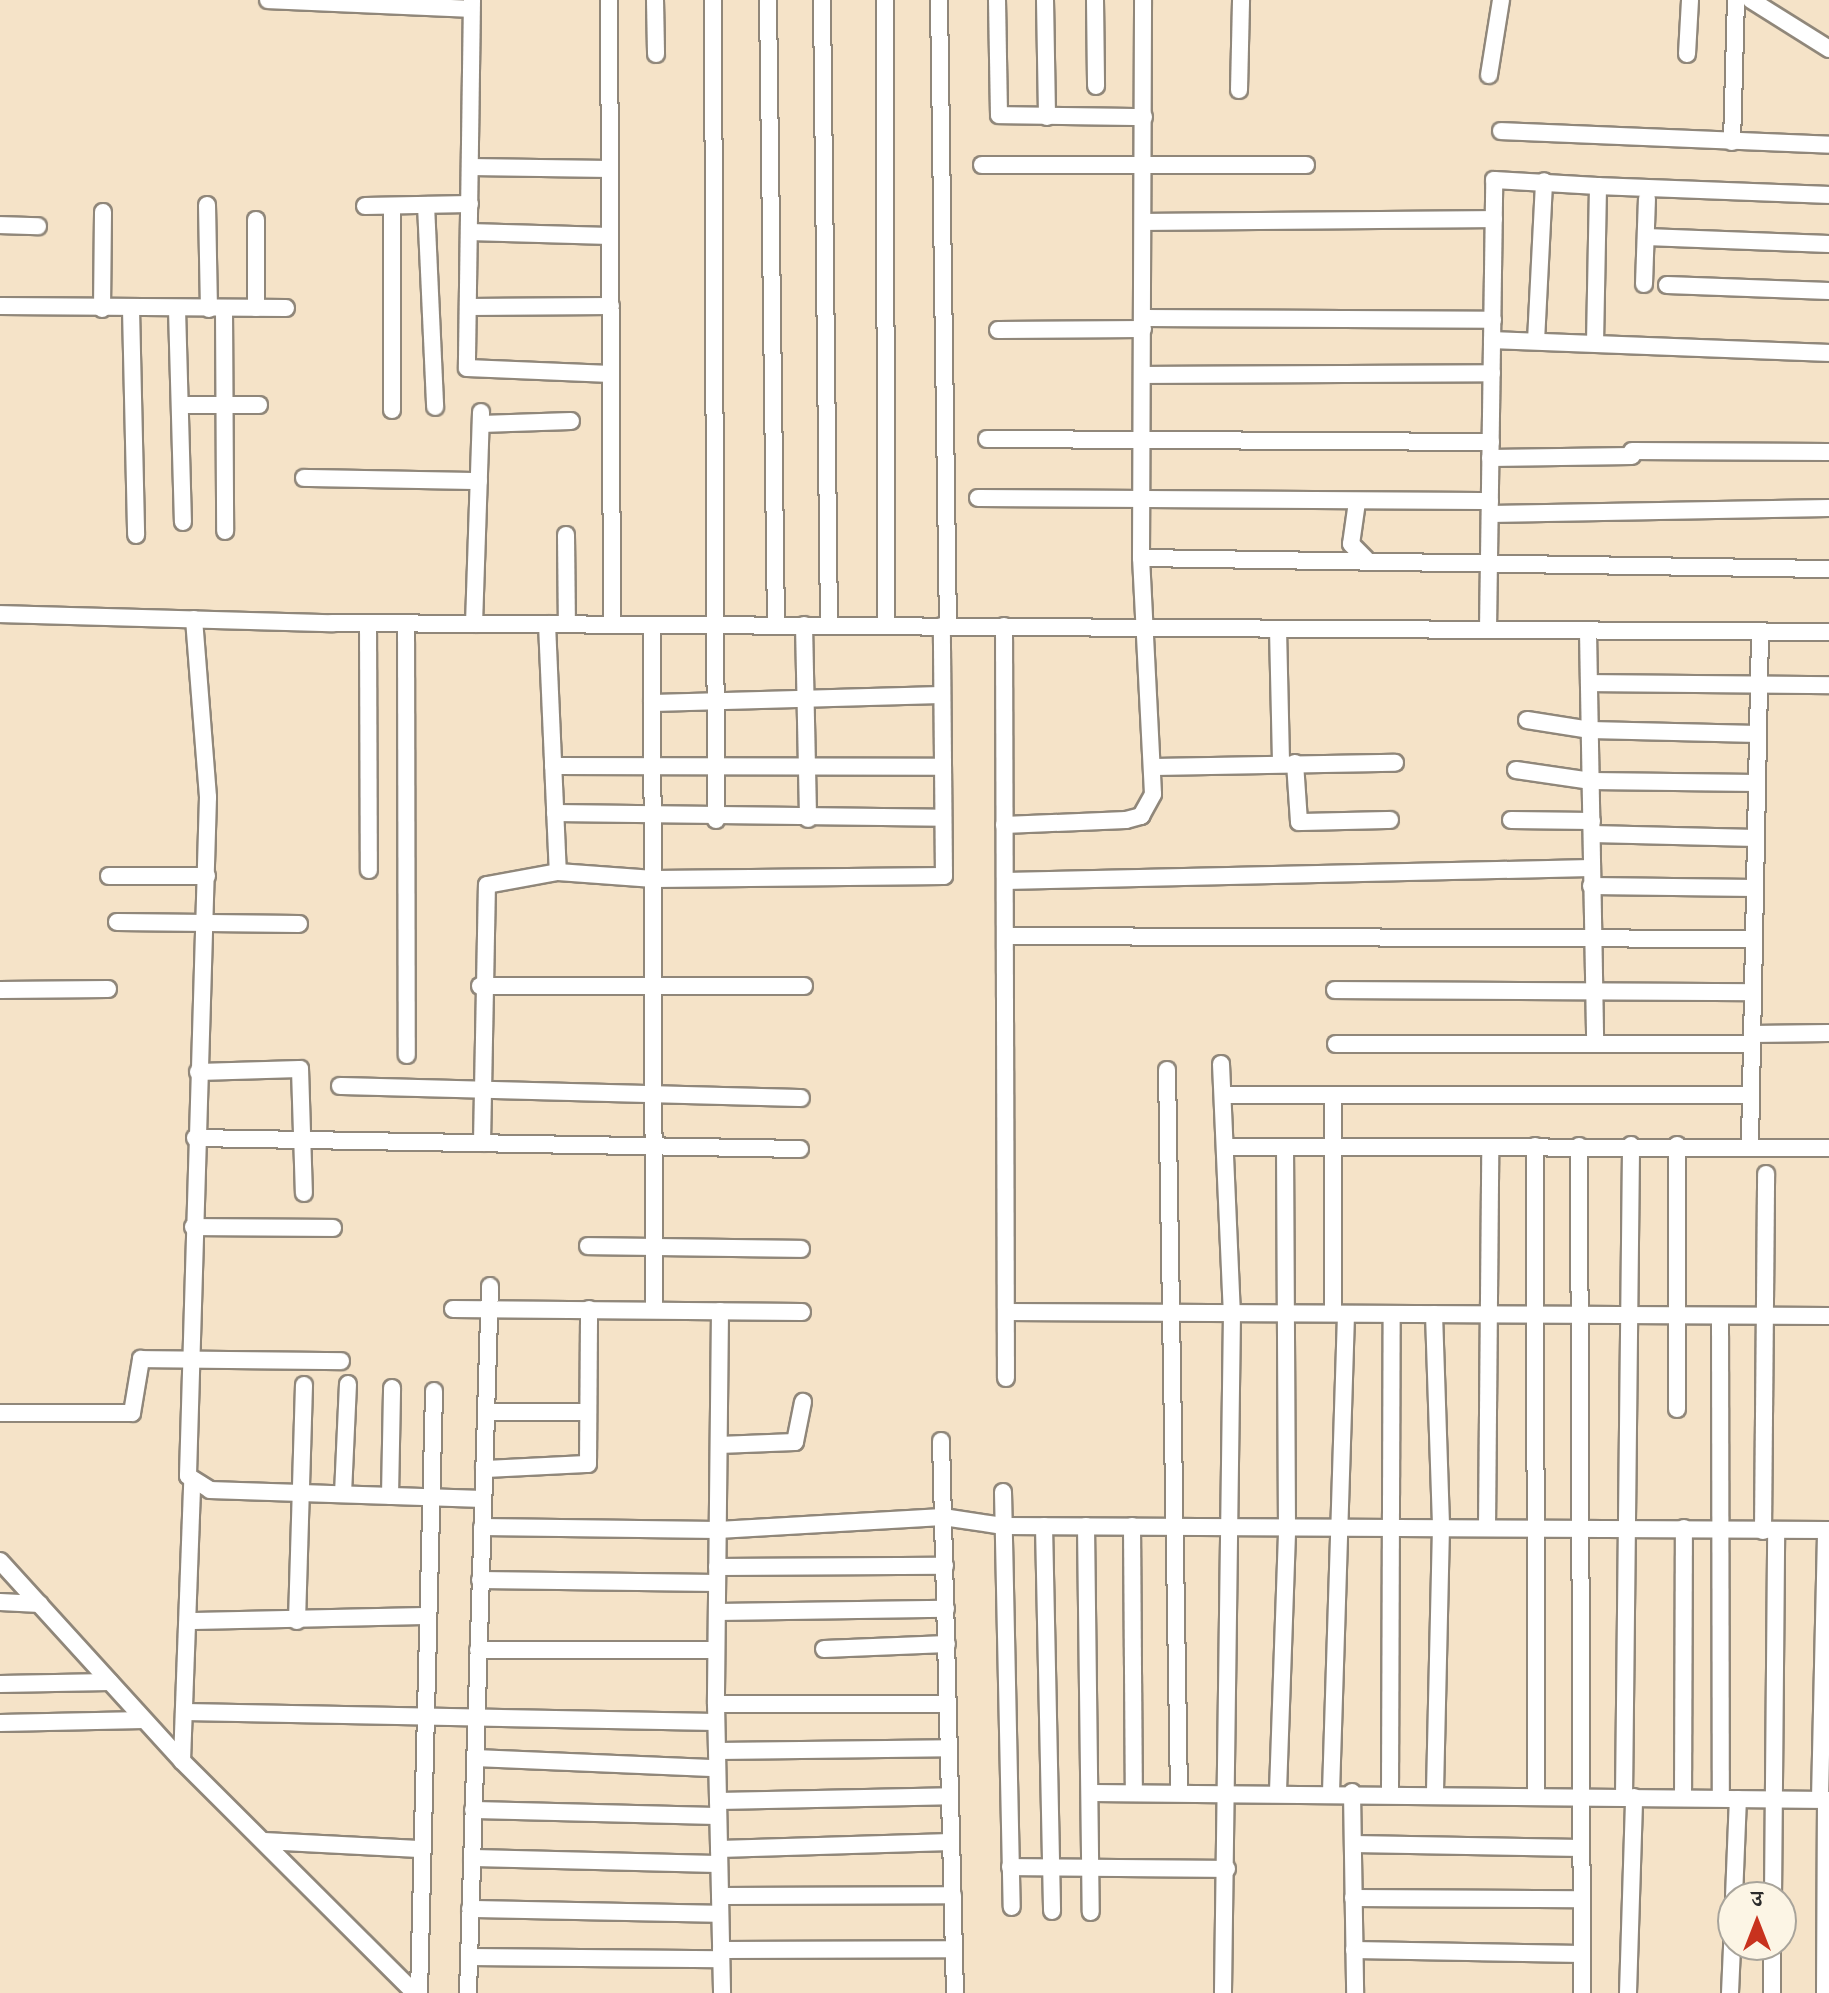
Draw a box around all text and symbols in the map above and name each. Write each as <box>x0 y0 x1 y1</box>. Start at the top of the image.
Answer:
north arrow <box>1717 1881 1797 1961</box>
text: उ <box>1751 1884 1763 1914</box>

